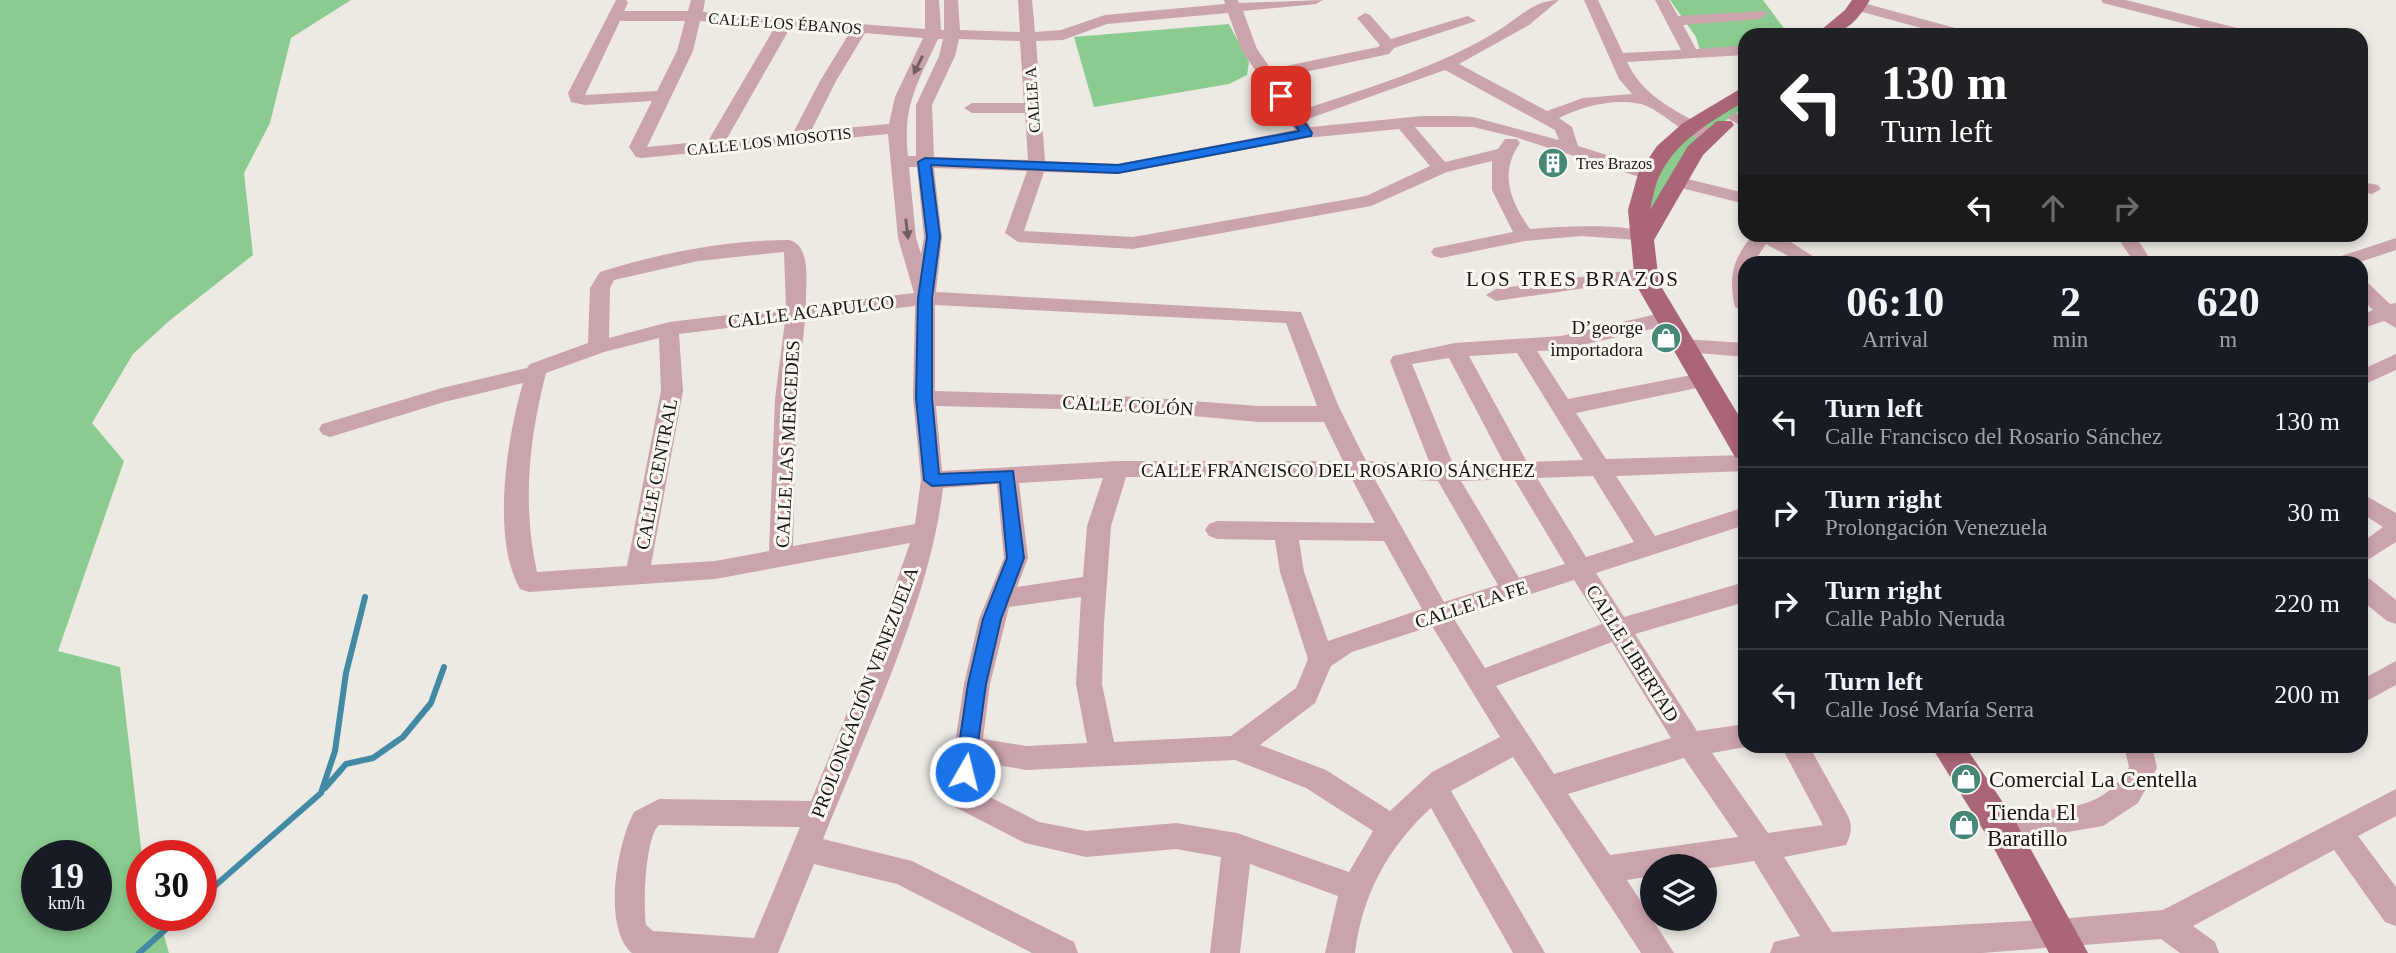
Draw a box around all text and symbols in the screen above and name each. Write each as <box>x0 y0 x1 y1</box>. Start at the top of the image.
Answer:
street label: CALLE LOS ÉBANOS <box>708 9 862 37</box>
one-way arrow <box>913 55 924 75</box>
text: 130 m <box>1881 55 2008 110</box>
icon: left <box>1766 56 1857 147</box>
street label: CALLE A <box>1022 66 1043 134</box>
pin <box>1251 66 1311 126</box>
icon: arrive <box>1262 77 1300 115</box>
text: Turn left <box>1881 113 1993 149</box>
street label: CALLE LOS MIOSOTIS <box>686 124 852 159</box>
building icon: Tres Brazos <box>1536 146 1570 180</box>
place label: Tres Brazos <box>1576 155 1652 172</box>
icon: left <box>1961 189 1999 227</box>
icon: ahead <box>2034 189 2072 227</box>
icon: right <box>2107 189 2145 227</box>
one-way arrow <box>901 218 912 240</box>
district label: LOS TRES BRAZOS <box>1466 267 1680 291</box>
text: 06:10 <box>1846 279 1944 325</box>
text: 2 <box>2060 279 2081 325</box>
text: 620 <box>2197 279 2260 325</box>
street label: CALLE ACAPULCO <box>727 291 895 332</box>
place label: D’george importadora <box>1550 317 1644 360</box>
shop icon: D’george importadora <box>1649 321 1683 355</box>
text: Arrival <box>1862 327 1929 352</box>
text: min <box>2053 327 2088 352</box>
text: m <box>2219 327 2237 352</box>
street label: CALLE LAS MERCEDES <box>772 340 803 548</box>
street label: CALLE COLÓN <box>1062 392 1194 419</box>
text: Turn left <box>1825 394 1923 423</box>
street label: CALLE CENTRAL <box>632 397 681 551</box>
icon: left <box>1766 403 1804 441</box>
text: 130 m <box>2274 407 2340 436</box>
text: Calle Francisco del Rosario Sánchez <box>1825 424 2162 449</box>
street label: CALLE FRANCISCO DEL ROSARIO SÁNCHEZ <box>1141 460 1535 481</box>
text: Turn right <box>1825 485 1942 514</box>
icon: right <box>1766 494 1804 532</box>
text: 30 m <box>2287 498 2340 527</box>
text: Prolongación Venezuela <box>1825 515 2047 540</box>
street label: PROLONGACIÓN VENEZUELA <box>807 563 922 821</box>
street label: CALLE LA FE <box>1412 576 1530 633</box>
text: Turn right <box>1825 576 1942 605</box>
street label: CALLE LIBERTAD <box>1582 581 1683 726</box>
icon: right <box>1766 585 1804 623</box>
text: 220 m <box>2274 589 2340 618</box>
text: Calle Pablo Neruda <box>1825 606 2005 631</box>
text: Turn left <box>1825 667 1923 696</box>
icon: left <box>1766 676 1804 714</box>
text: 200 m <box>2274 680 2340 709</box>
text: Calle José María Serra <box>1825 697 2034 722</box>
position arrow <box>928 735 1002 809</box>
shop icon: Comercial La Centella <box>1949 762 1983 796</box>
place label: Comercial La Centella <box>1989 767 2197 792</box>
place label: Tienda El Baratillo <box>1987 800 2076 851</box>
shop icon: Tienda El Baratillo <box>1947 808 1981 842</box>
speed limit sign: 30 <box>126 840 217 931</box>
map controls <box>1640 854 1717 931</box>
button: layers <box>1640 854 1717 931</box>
text: 19 <box>49 857 84 896</box>
text: km/h <box>48 893 85 913</box>

